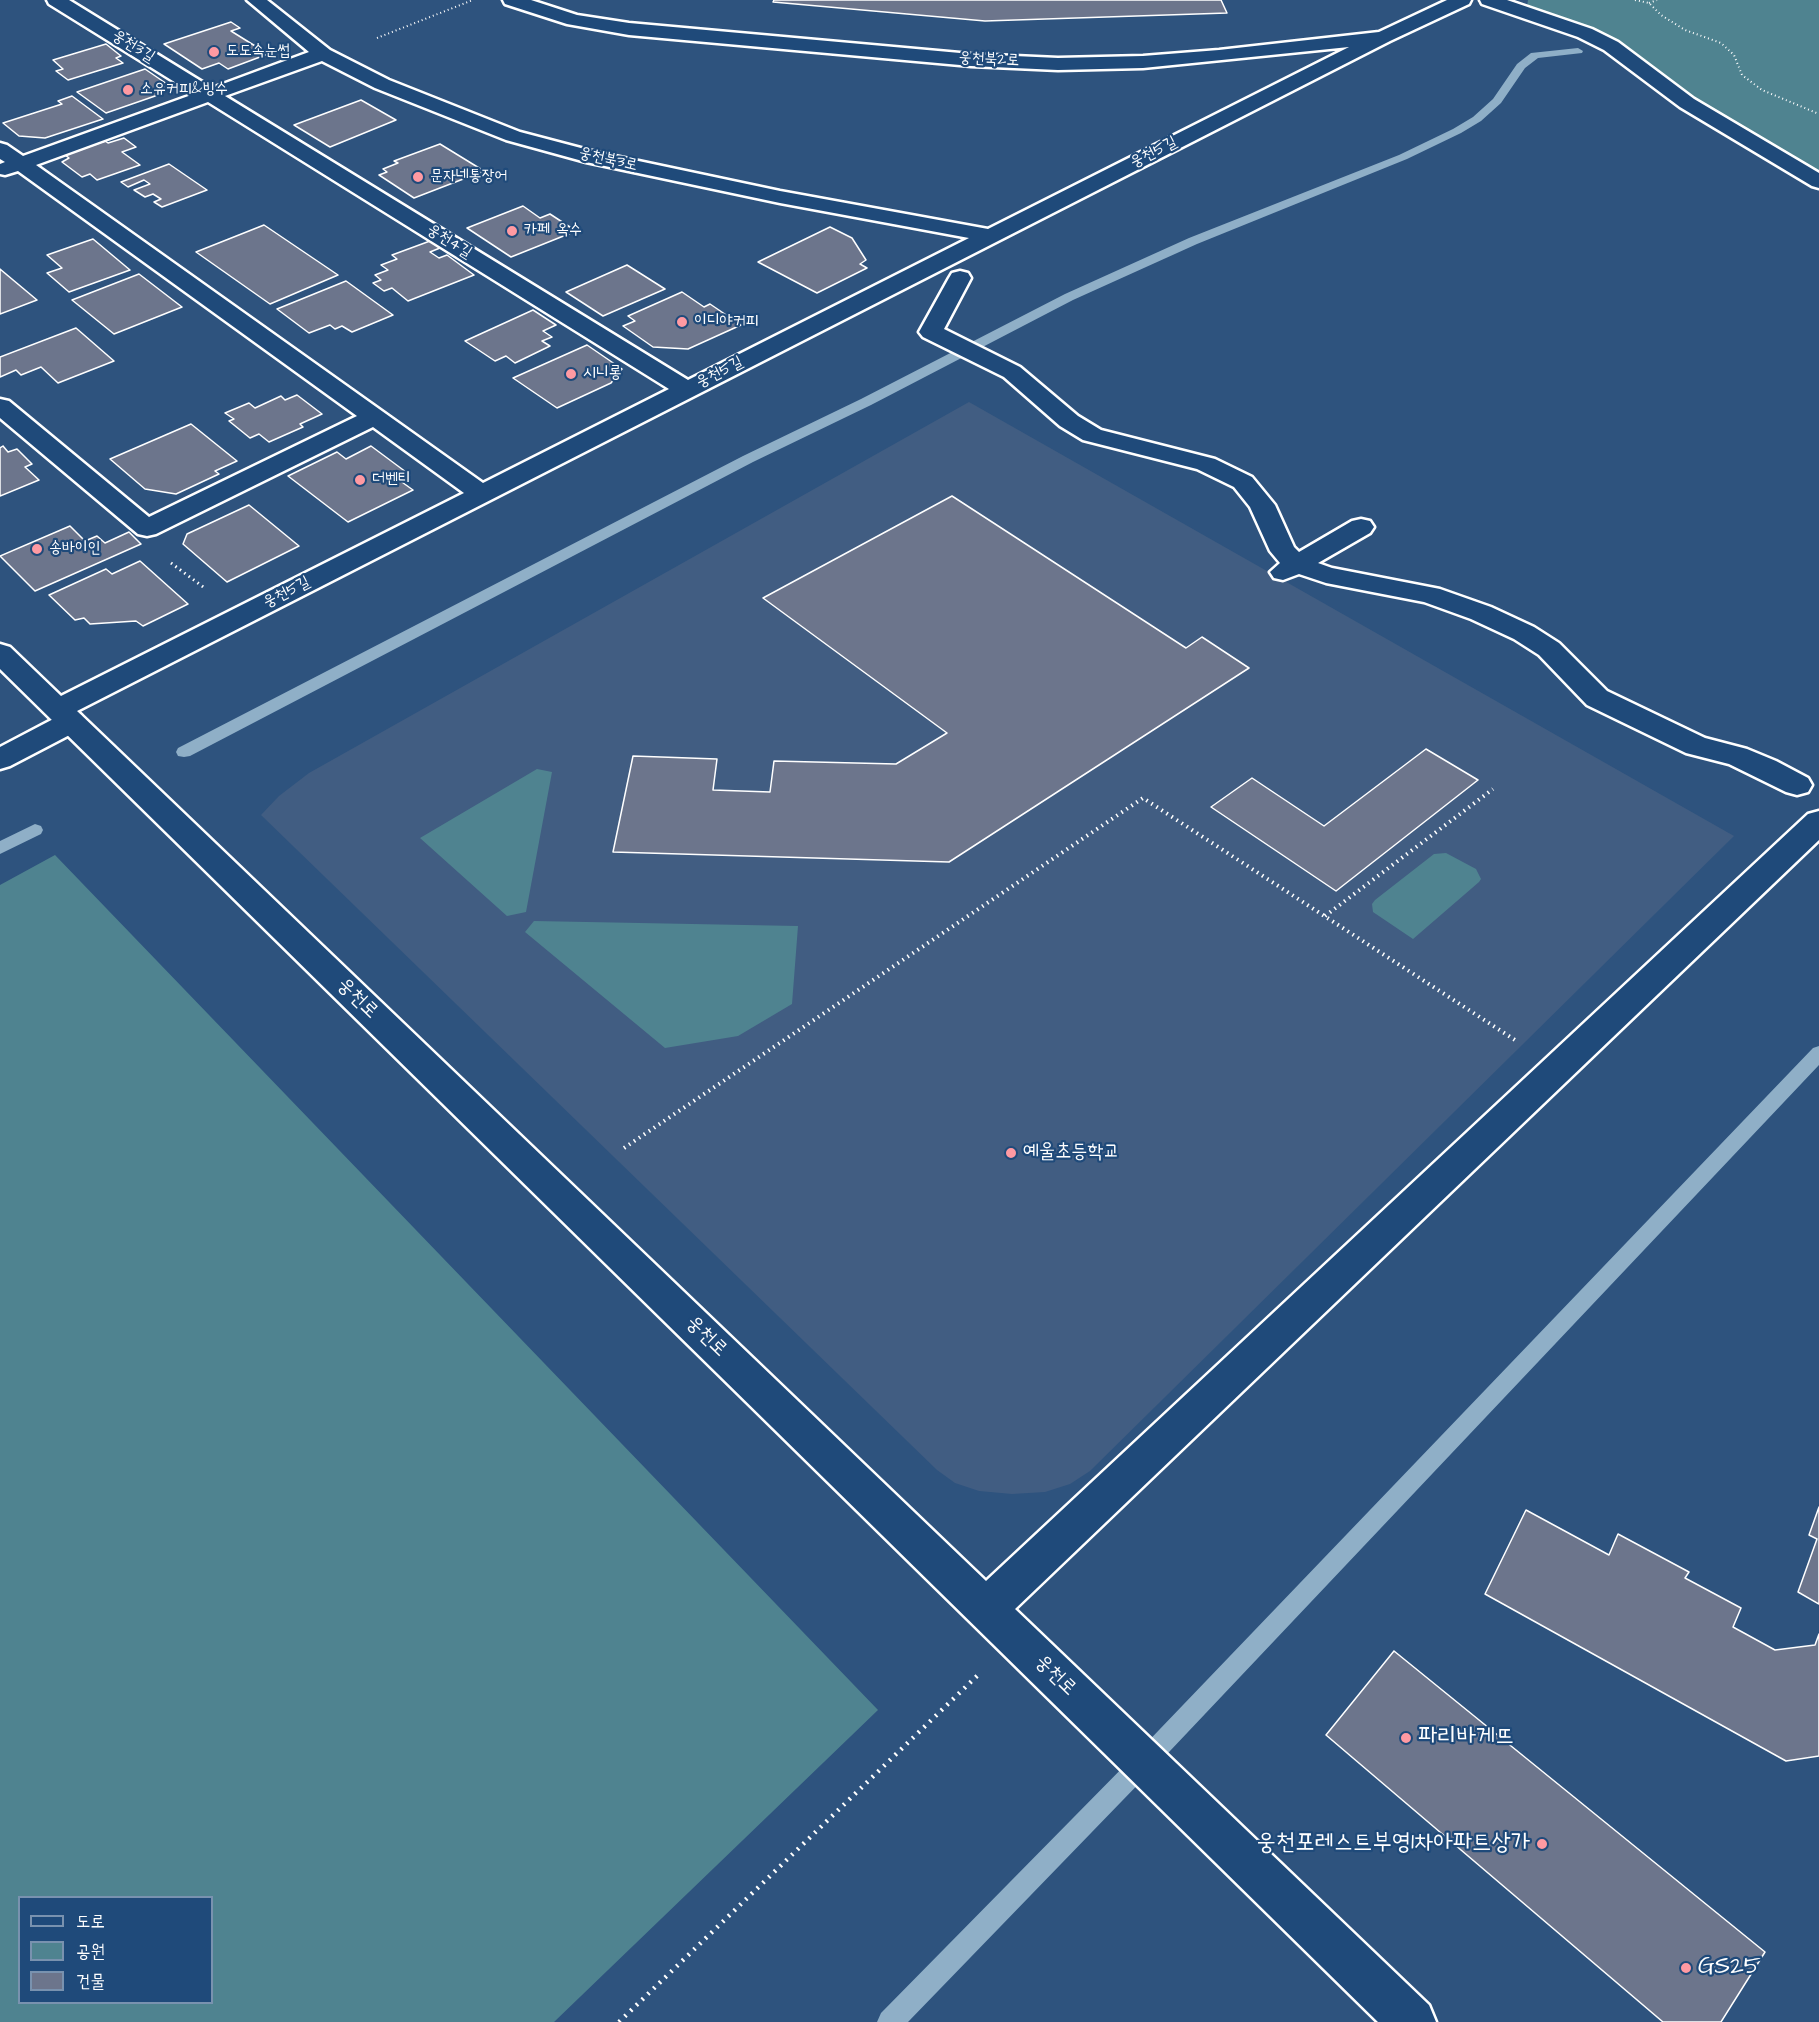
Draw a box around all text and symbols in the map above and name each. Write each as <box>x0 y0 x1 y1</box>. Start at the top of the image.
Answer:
street label: 웅천3길 <box>108 26 158 68</box>
place label: 도도속눈썹 <box>226 42 290 62</box>
marker: 도도속눈썹 <box>207 45 221 59</box>
street label: 웅천북2로 <box>958 49 1020 71</box>
place label: 소유커피&빙수 <box>140 80 228 100</box>
marker: 소유커피&빙수 <box>121 83 135 97</box>
street label: 웅천5길 <box>1127 133 1181 173</box>
street label: 웅천북3로 <box>577 144 639 176</box>
place label: 문자네통장어 <box>430 167 507 187</box>
marker: 문자네통장어 <box>411 170 425 184</box>
street label: 웅천4길 <box>423 221 475 263</box>
place label: 카페 옥수 <box>524 221 582 241</box>
marker: 카페 옥수 <box>505 224 519 238</box>
place label: 이디야커피 <box>694 312 758 332</box>
marker: 이디야커피 <box>675 315 689 329</box>
street label: 웅천5길 <box>693 353 747 393</box>
place label: 시니롱 <box>583 364 622 384</box>
marker: 시니롱 <box>564 367 578 381</box>
place label: 더벤티 <box>372 470 411 490</box>
marker: 더벤티 <box>353 473 367 487</box>
place label: 송바이인 <box>49 539 100 559</box>
marker: 송바이인 <box>30 542 44 556</box>
street label: 웅천5길 <box>260 573 314 613</box>
street label: 웅천로 <box>331 974 383 1024</box>
place label: 예울초등학교 <box>1023 1141 1120 1165</box>
marker: 예울초등학교 <box>1004 1146 1018 1160</box>
street label: 웅천로 <box>680 1312 732 1362</box>
street label: 웅천로 <box>1029 1651 1081 1701</box>
place label: 파리바게뜨 <box>1418 1724 1515 1752</box>
marker: 파리바게뜨 <box>1399 1731 1413 1745</box>
place label: 웅천포레스트부영1차아파트상가 <box>1257 1830 1530 1858</box>
marker: 웅천포레스트부영1차아파트상가 <box>1535 1837 1549 1851</box>
legend <box>18 1896 213 2004</box>
text: 도로 <box>76 1909 105 1934</box>
text: 공원 <box>76 1939 105 1964</box>
place label: GS25 <box>1698 1954 1761 1982</box>
marker: GS25 <box>1679 1961 1693 1975</box>
text: 건물 <box>76 1969 105 1994</box>

